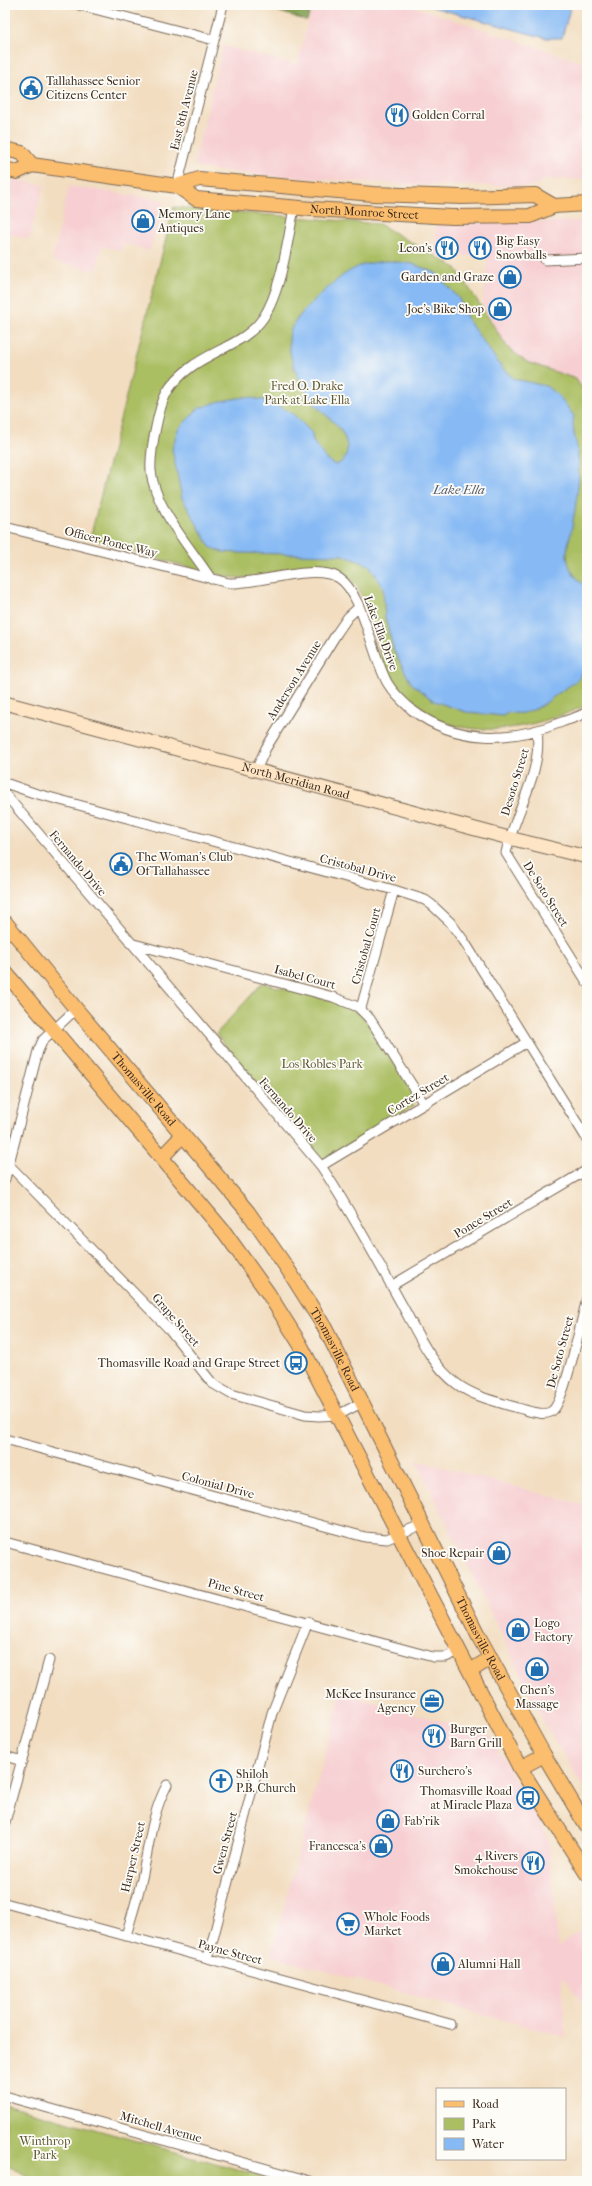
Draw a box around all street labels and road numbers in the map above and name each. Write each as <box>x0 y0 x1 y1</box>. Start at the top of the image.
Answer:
street label: East 8th Avenue <box>167 68 201 152</box>
street label: North Monroe Street <box>310 202 420 222</box>
street label: Officer Ponce Way <box>63 524 160 560</box>
street label: Lake Ella Drive <box>361 594 401 672</box>
street label: Anderson Avenue <box>263 638 324 723</box>
street label: Desoto Street <box>498 746 532 818</box>
street label: North Meridian Road <box>240 760 352 802</box>
street label: Fernando Drive <box>46 827 110 899</box>
street label: Cristobal Drive <box>318 851 398 885</box>
street label: De Soto Street <box>520 859 572 930</box>
street label: Cristobal Court <box>348 905 384 986</box>
street label: Isabel Court <box>273 962 338 992</box>
street label: Thomasville Road <box>108 1049 179 1129</box>
street label: Cortez Street <box>385 1070 452 1118</box>
street label: Fernando Drive <box>256 1075 320 1145</box>
street label: Ponce Street <box>451 1195 515 1241</box>
street label: Grape Street <box>149 1291 203 1350</box>
street label: Thomasville Road <box>307 1305 363 1394</box>
street label: De Soto Street <box>544 1314 577 1390</box>
street label: Colonial Drive <box>180 1469 256 1501</box>
street label: Pine Street <box>206 1576 266 1604</box>
street label: Thomasville Road <box>453 1594 509 1683</box>
street label: Gwen Street <box>210 1809 240 1876</box>
street label: Harper Street <box>118 1820 148 1894</box>
street label: Payne Street <box>196 1937 264 1967</box>
street label: Mitchell Avenue <box>118 2109 204 2145</box>

